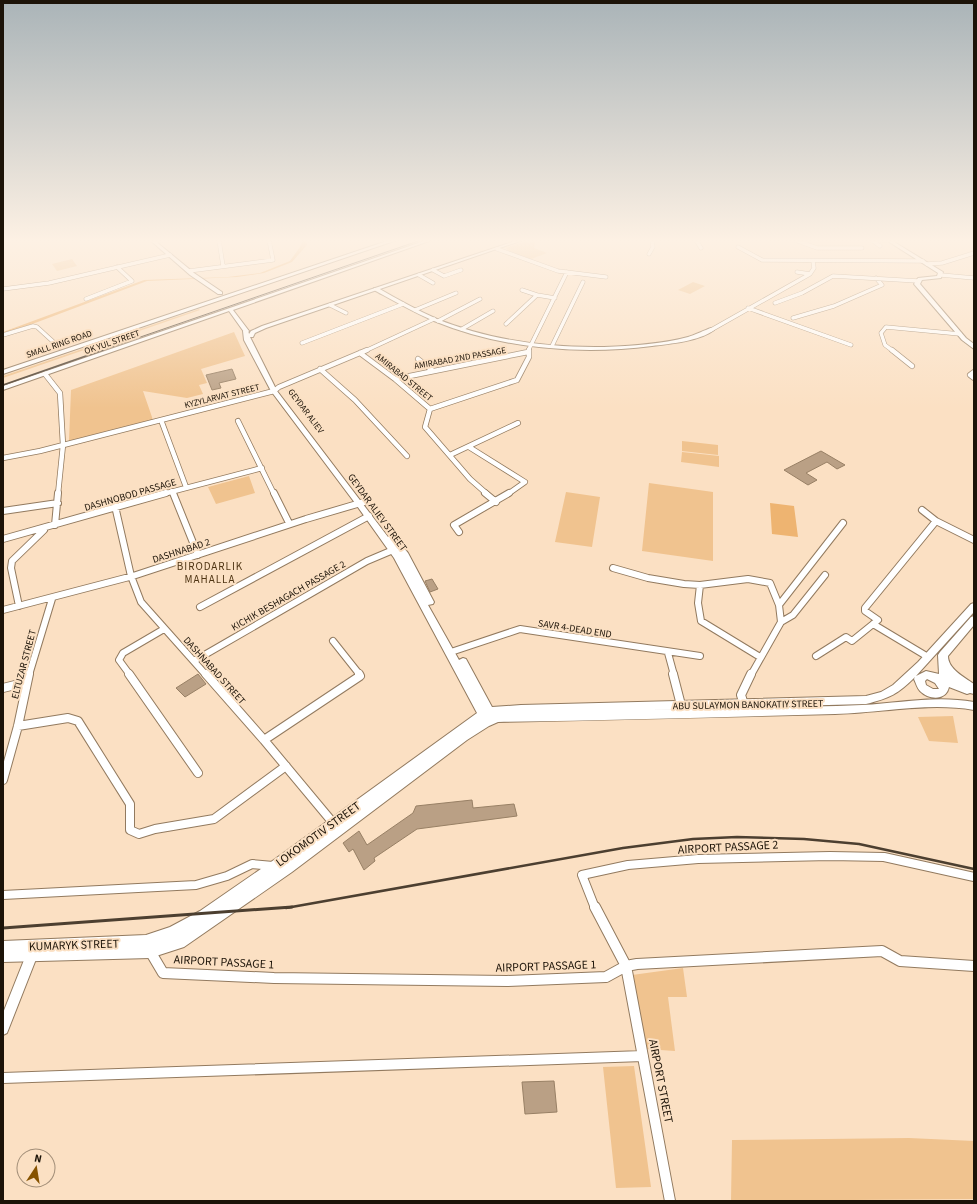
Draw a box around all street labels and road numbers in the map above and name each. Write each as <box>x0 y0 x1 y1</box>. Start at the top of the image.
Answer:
street label: SMALL RING ROAD <box>24 327 94 362</box>
street label: OK YUL STREET <box>83 327 142 358</box>
street label: AMIRABAD 2ND PASSAGE <box>413 344 507 373</box>
street label: AMIRABAD STREET <box>372 350 435 405</box>
street label: KYZYLARVAT STREET <box>183 381 261 412</box>
street label: GEYDAR ALIEV <box>285 386 327 437</box>
street label: GEYDAR ALIEV STREET <box>344 471 410 555</box>
street label: DASHNOBOD PASSAGE <box>83 475 178 515</box>
street label: DASHNABAD 2 <box>151 535 212 567</box>
street label: KICHIK BESHAGACH PASSAGE 2 <box>229 557 348 634</box>
street label: SAVR 4-DEAD END <box>537 616 613 642</box>
street label: ELTUZAR STREET <box>8 627 40 700</box>
street label: DASHNABAD STREET <box>180 634 249 708</box>
street label: ABU SULAYMON BANOKATIY STREET <box>673 697 824 713</box>
street label: LOKOMOTIV STREET <box>272 797 365 871</box>
street label: АIRPORT PASSAGE 2 <box>677 836 779 859</box>
street label: KUMARYK STREET <box>29 935 120 956</box>
street label: АIRPORT PASSAGE 1 <box>173 951 275 974</box>
street label: АIRPORT PASSAGE 1 <box>495 956 597 977</box>
street label: АIRPORT STREET <box>644 1038 677 1125</box>

